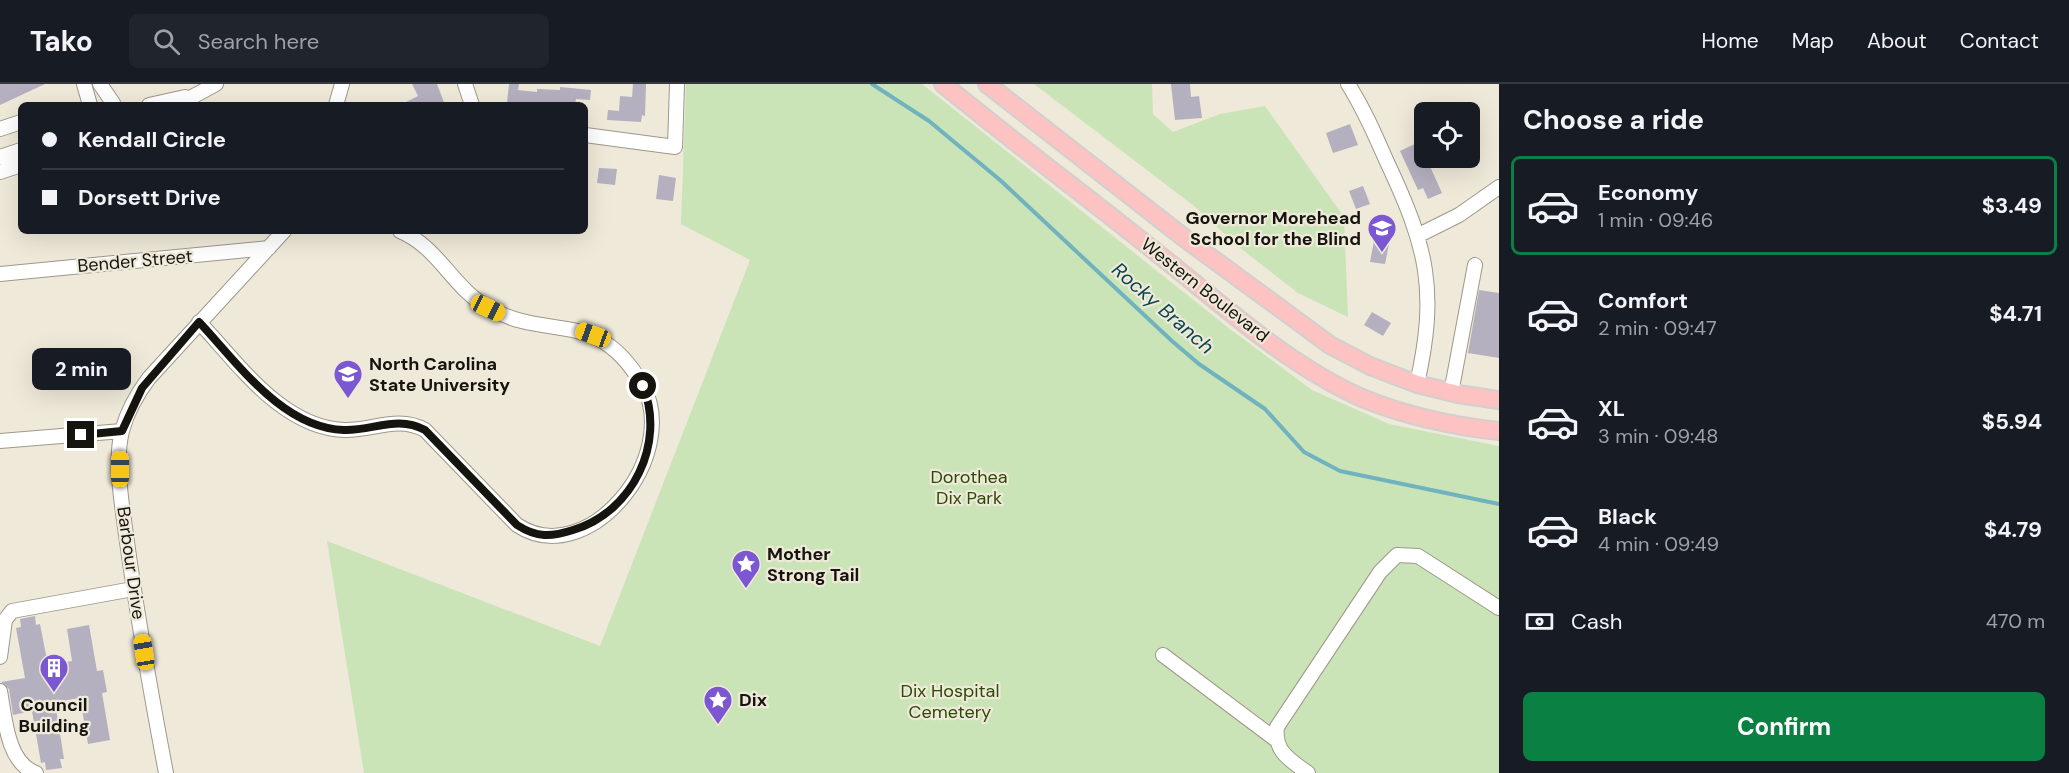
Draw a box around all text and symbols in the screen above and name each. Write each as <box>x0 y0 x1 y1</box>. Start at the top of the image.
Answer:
search box <box>129 14 549 68</box>
text: Tako <box>30 23 93 60</box>
icon: search <box>150 25 183 58</box>
text: Search here <box>198 27 319 56</box>
text: Home <box>1701 27 1759 55</box>
text: Map <box>1792 27 1834 55</box>
text: About <box>1867 27 1927 55</box>
text: Contact <box>1960 27 2039 55</box>
map controls <box>1414 102 1480 168</box>
button: locate <box>1414 102 1480 168</box>
text: Choose a ride <box>1523 102 1704 137</box>
text: Kendall Circle <box>78 125 226 154</box>
text: Economy <box>1598 178 1698 207</box>
icon: car <box>1526 179 1580 233</box>
text: Dorsett Drive <box>78 183 221 212</box>
text: $3.49 <box>1982 191 2042 220</box>
place label: Governor Morehead School for the Blind <box>1186 206 1361 251</box>
text: 1 min · 09:46 <box>1598 207 1713 233</box>
school or university icon: Governor Morehead School for the Blind <box>1366 212 1398 254</box>
street label: Western Boulevard <box>1136 232 1274 348</box>
street label: Bender Street <box>76 244 194 278</box>
water label: Rocky Branch <box>1107 257 1219 359</box>
text: Comfort <box>1598 286 1688 315</box>
icon: car <box>1526 287 1580 341</box>
car <box>468 292 508 324</box>
text: $4.71 <box>1989 299 2042 328</box>
text: 2 min · 09:47 <box>1598 315 1717 341</box>
car <box>573 320 613 350</box>
callout: 2 min <box>32 348 130 390</box>
place label: North Carolina State University <box>369 352 510 397</box>
text: 2 min <box>55 356 108 382</box>
school or university icon: North Carolina State University <box>332 358 364 400</box>
route start <box>629 372 656 399</box>
text: XL <box>1598 394 1625 423</box>
icon: car <box>1526 395 1580 449</box>
text: $5.94 <box>1982 407 2042 436</box>
route end <box>67 421 94 448</box>
text: 3 min · 09:48 <box>1598 423 1718 449</box>
car <box>111 451 129 487</box>
park label: Dorothea Dix Park <box>930 465 1008 510</box>
text: Black <box>1598 502 1657 531</box>
icon: car <box>1526 503 1580 557</box>
street label: Barbour Drive <box>111 505 151 621</box>
text: $4.79 <box>1984 515 2042 544</box>
text: 4 min · 09:49 <box>1598 531 1719 557</box>
place label: Mother Strong Tail <box>767 542 859 587</box>
place icon: Mother Strong Tail <box>730 548 762 590</box>
icon: cash <box>1523 605 1556 638</box>
text: Cash <box>1571 607 1622 636</box>
text: 470 m <box>1986 608 2045 634</box>
car <box>132 633 156 671</box>
building icon: Council Building <box>38 652 70 694</box>
park label: Dix Hospital Cemetery <box>901 679 999 724</box>
place icon: Dix <box>702 684 734 726</box>
place label: Dix <box>739 688 767 712</box>
button: Confirm <box>1523 692 2045 761</box>
place label: Council Building <box>19 693 89 738</box>

